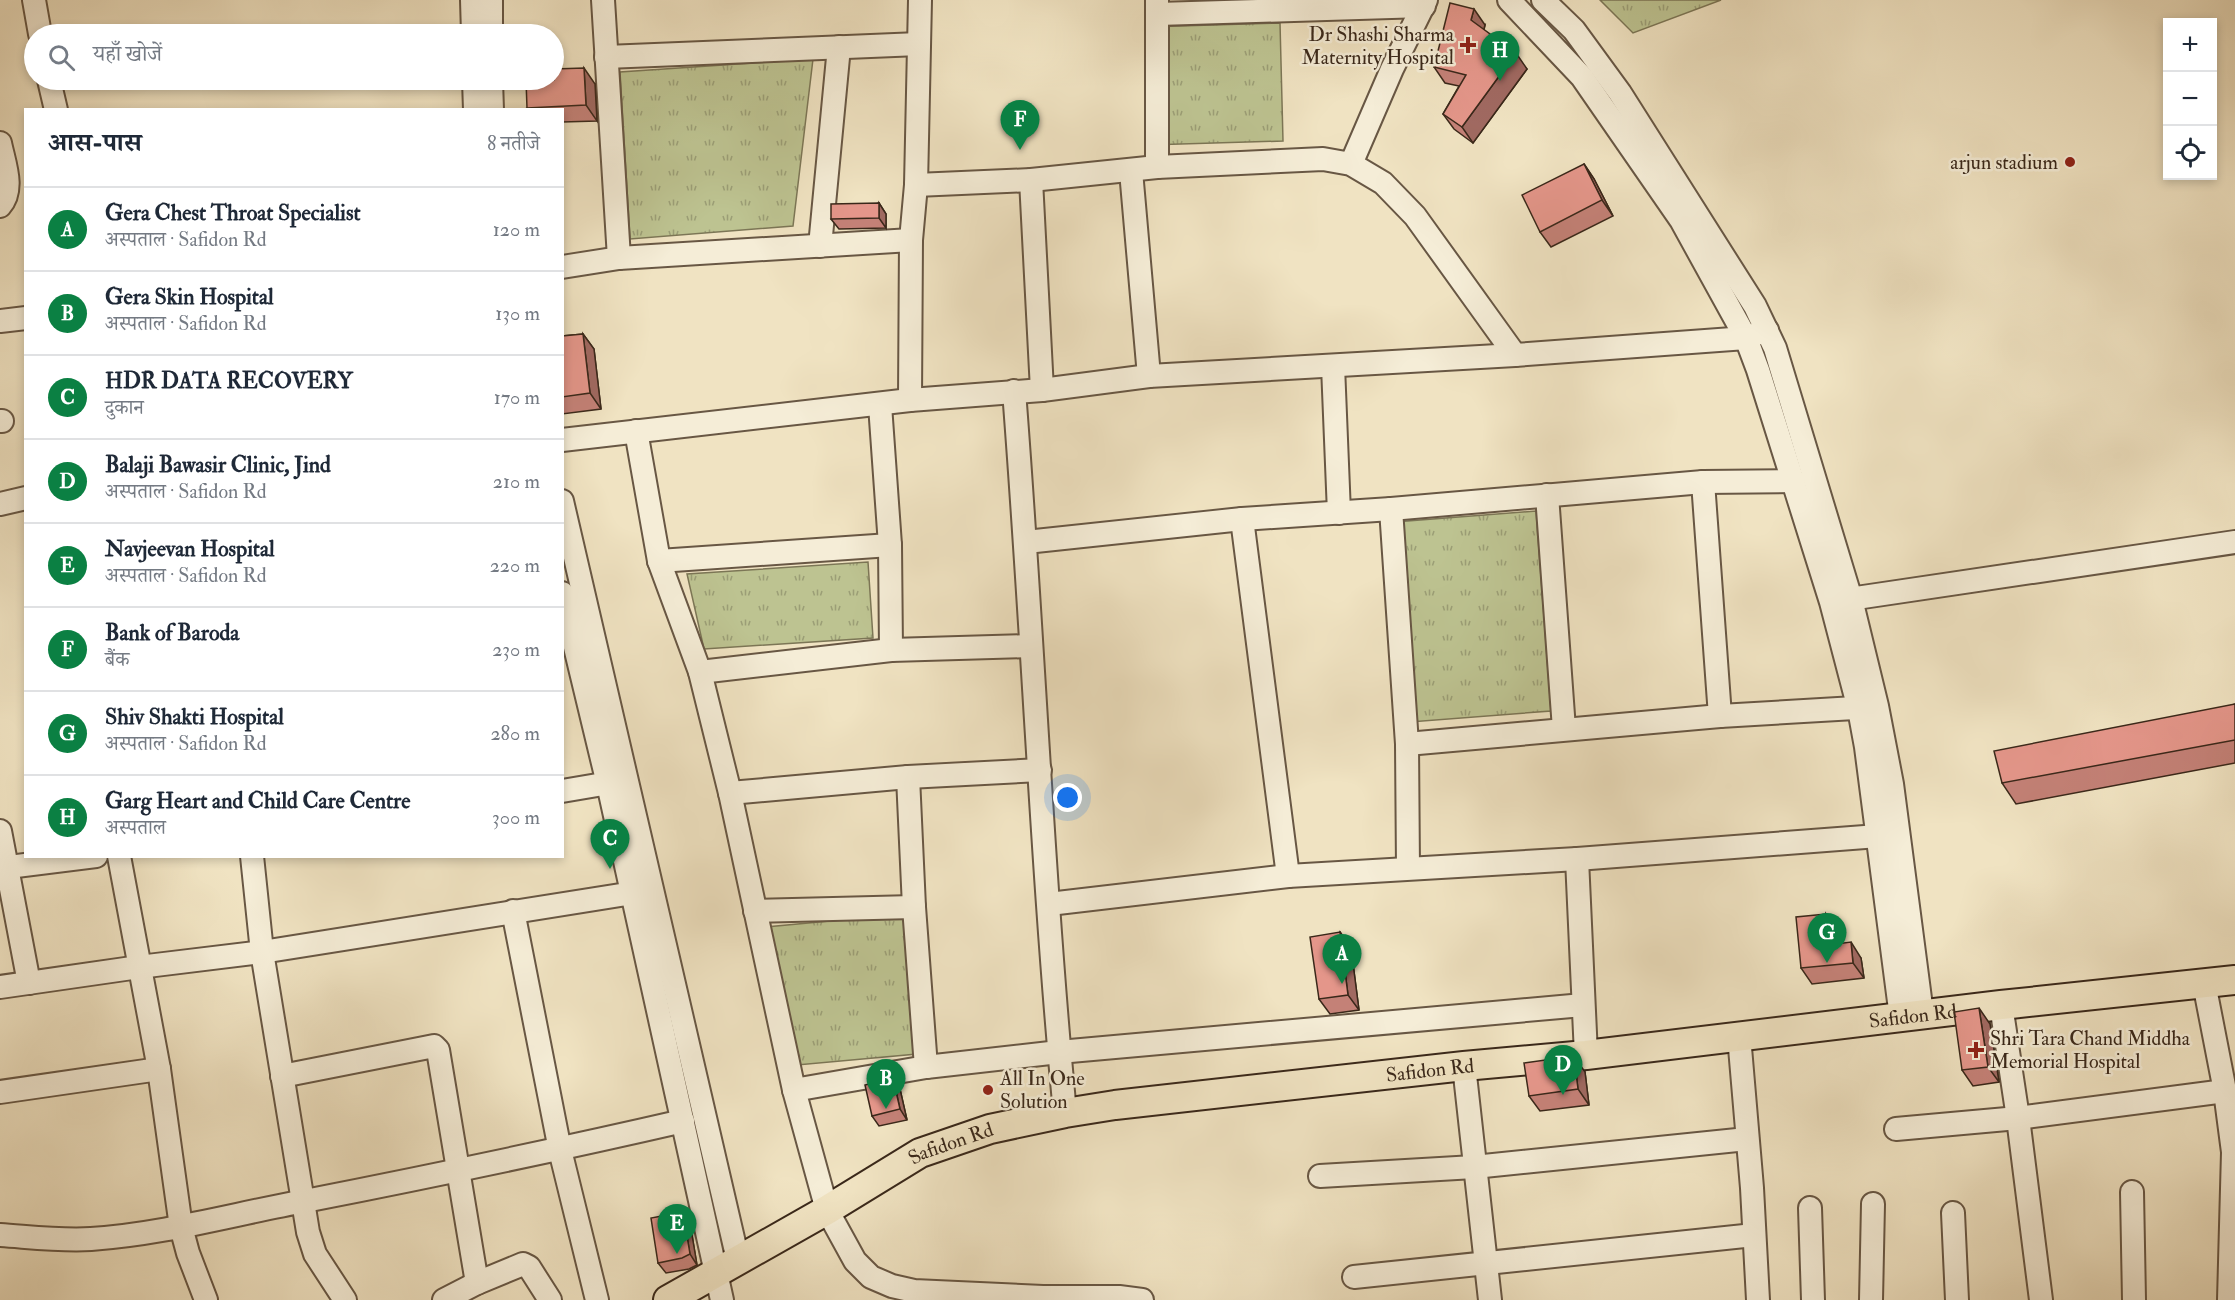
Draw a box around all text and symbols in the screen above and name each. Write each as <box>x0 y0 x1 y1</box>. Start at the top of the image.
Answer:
map controls <box>2163 18 2217 180</box>
button: + <box>2163 18 2217 72</box>
place label: Dr Shashi Sharma Maternity Hospital <box>1302 22 1455 71</box>
search box <box>24 24 564 90</box>
pin: H <box>1480 32 1520 81</box>
marker: Dr Shashi Sharma Maternity Hospital <box>1459 36 1477 54</box>
text: यहाँ खोजें <box>93 40 162 68</box>
icon: search <box>45 41 78 74</box>
button: − <box>2163 72 2217 126</box>
pin: F <box>1000 100 1040 150</box>
button: locate <box>2163 126 2217 180</box>
text: आस-पास <box>48 127 142 159</box>
text: 8 नतीजे <box>487 131 540 156</box>
place label: arjun stadium <box>1950 150 2058 175</box>
marker: arjun stadium <box>2063 155 2077 169</box>
text: Gera Chest Throat Specialist <box>105 199 361 227</box>
text: A <box>61 217 74 242</box>
text: 120 m <box>493 217 540 242</box>
text: अस्पताल · Safidon Rd <box>105 227 267 252</box>
text: Gera Skin Hospital <box>105 283 274 311</box>
text: B <box>61 301 74 326</box>
text: 130 m <box>495 301 540 326</box>
text: अस्पताल · Safidon Rd <box>105 311 267 336</box>
text: HDR DATA RECOVERY <box>105 367 353 395</box>
text: C <box>60 385 75 410</box>
text: 170 m <box>494 385 540 410</box>
text: दुकान <box>105 395 144 420</box>
text: Balaji Bawasir Clinic, Jind <box>105 451 331 479</box>
text: D <box>59 469 76 494</box>
text: 210 m <box>493 469 540 494</box>
text: अस्पताल · Safidon Rd <box>105 479 267 504</box>
text: Navjeevan Hospital <box>105 535 275 563</box>
text: E <box>60 553 75 578</box>
text: 220 m <box>490 553 540 578</box>
text: अस्पताल · Safidon Rd <box>105 563 267 588</box>
text: Bank of Baroda <box>105 619 239 647</box>
text: F <box>61 637 74 662</box>
text: 230 m <box>492 637 540 662</box>
text: बैंक <box>105 647 129 672</box>
text: Shiv Shakti Hospital <box>105 703 284 731</box>
text: G <box>59 721 76 746</box>
text: 280 m <box>490 721 540 746</box>
text: अस्पताल · Safidon Rd <box>105 731 267 756</box>
your location <box>1053 783 1082 812</box>
text: Garg Heart and Child Care Centre <box>105 787 410 815</box>
text: H <box>59 805 76 830</box>
text: 300 m <box>492 805 540 830</box>
text: अस्पताल <box>105 815 166 840</box>
pin: C <box>590 820 630 869</box>
pin: G <box>1808 914 1846 963</box>
pin: A <box>1322 934 1362 984</box>
street label: Safidon Rd <box>1867 998 1958 1033</box>
place label: Shri Tara Chand Middha Memorial Hospital <box>1990 1026 2191 1075</box>
marker: Shri Tara Chand Middha Memorial Hospital <box>1967 1041 1985 1059</box>
pin: D <box>1544 1046 1582 1095</box>
street label: Safidon Rd <box>1385 1053 1475 1087</box>
pin: B <box>866 1060 906 1109</box>
place label: All In One Solution <box>999 1066 1085 1114</box>
marker: All In One Solution <box>981 1083 995 1097</box>
street label: Safidon Rd <box>903 1116 996 1170</box>
pin: E <box>658 1204 696 1254</box>

